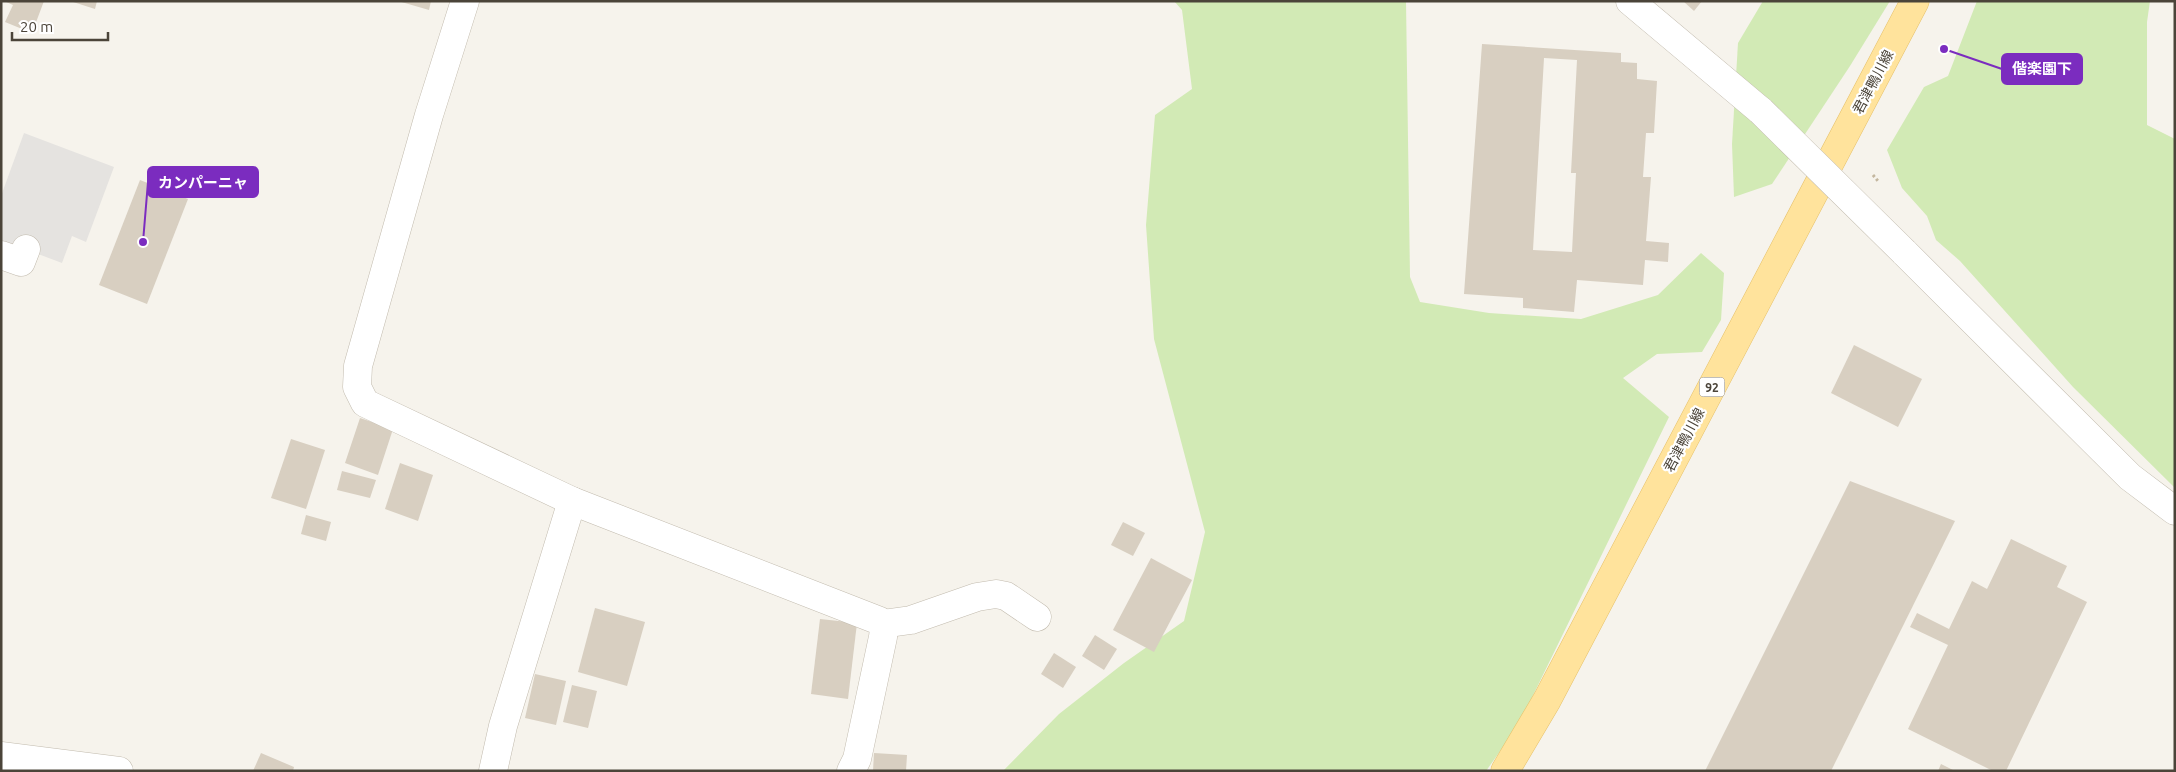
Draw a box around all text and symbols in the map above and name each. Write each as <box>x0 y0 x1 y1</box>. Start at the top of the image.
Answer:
scale bar <box>12 10 109 42</box>
text: 20 m <box>20 18 53 35</box>
street label: 君津鴨川線 <box>1850 47 1896 117</box>
callout: 偕楽園下 <box>2002 54 2082 84</box>
text: 偕楽園下 <box>2012 60 2072 77</box>
callout: カンパーニャ <box>148 167 258 197</box>
text: カンパーニャ <box>158 174 248 191</box>
road number: 92 <box>1700 378 1724 397</box>
street label: 君津鴨川線 <box>1661 405 1707 475</box>

